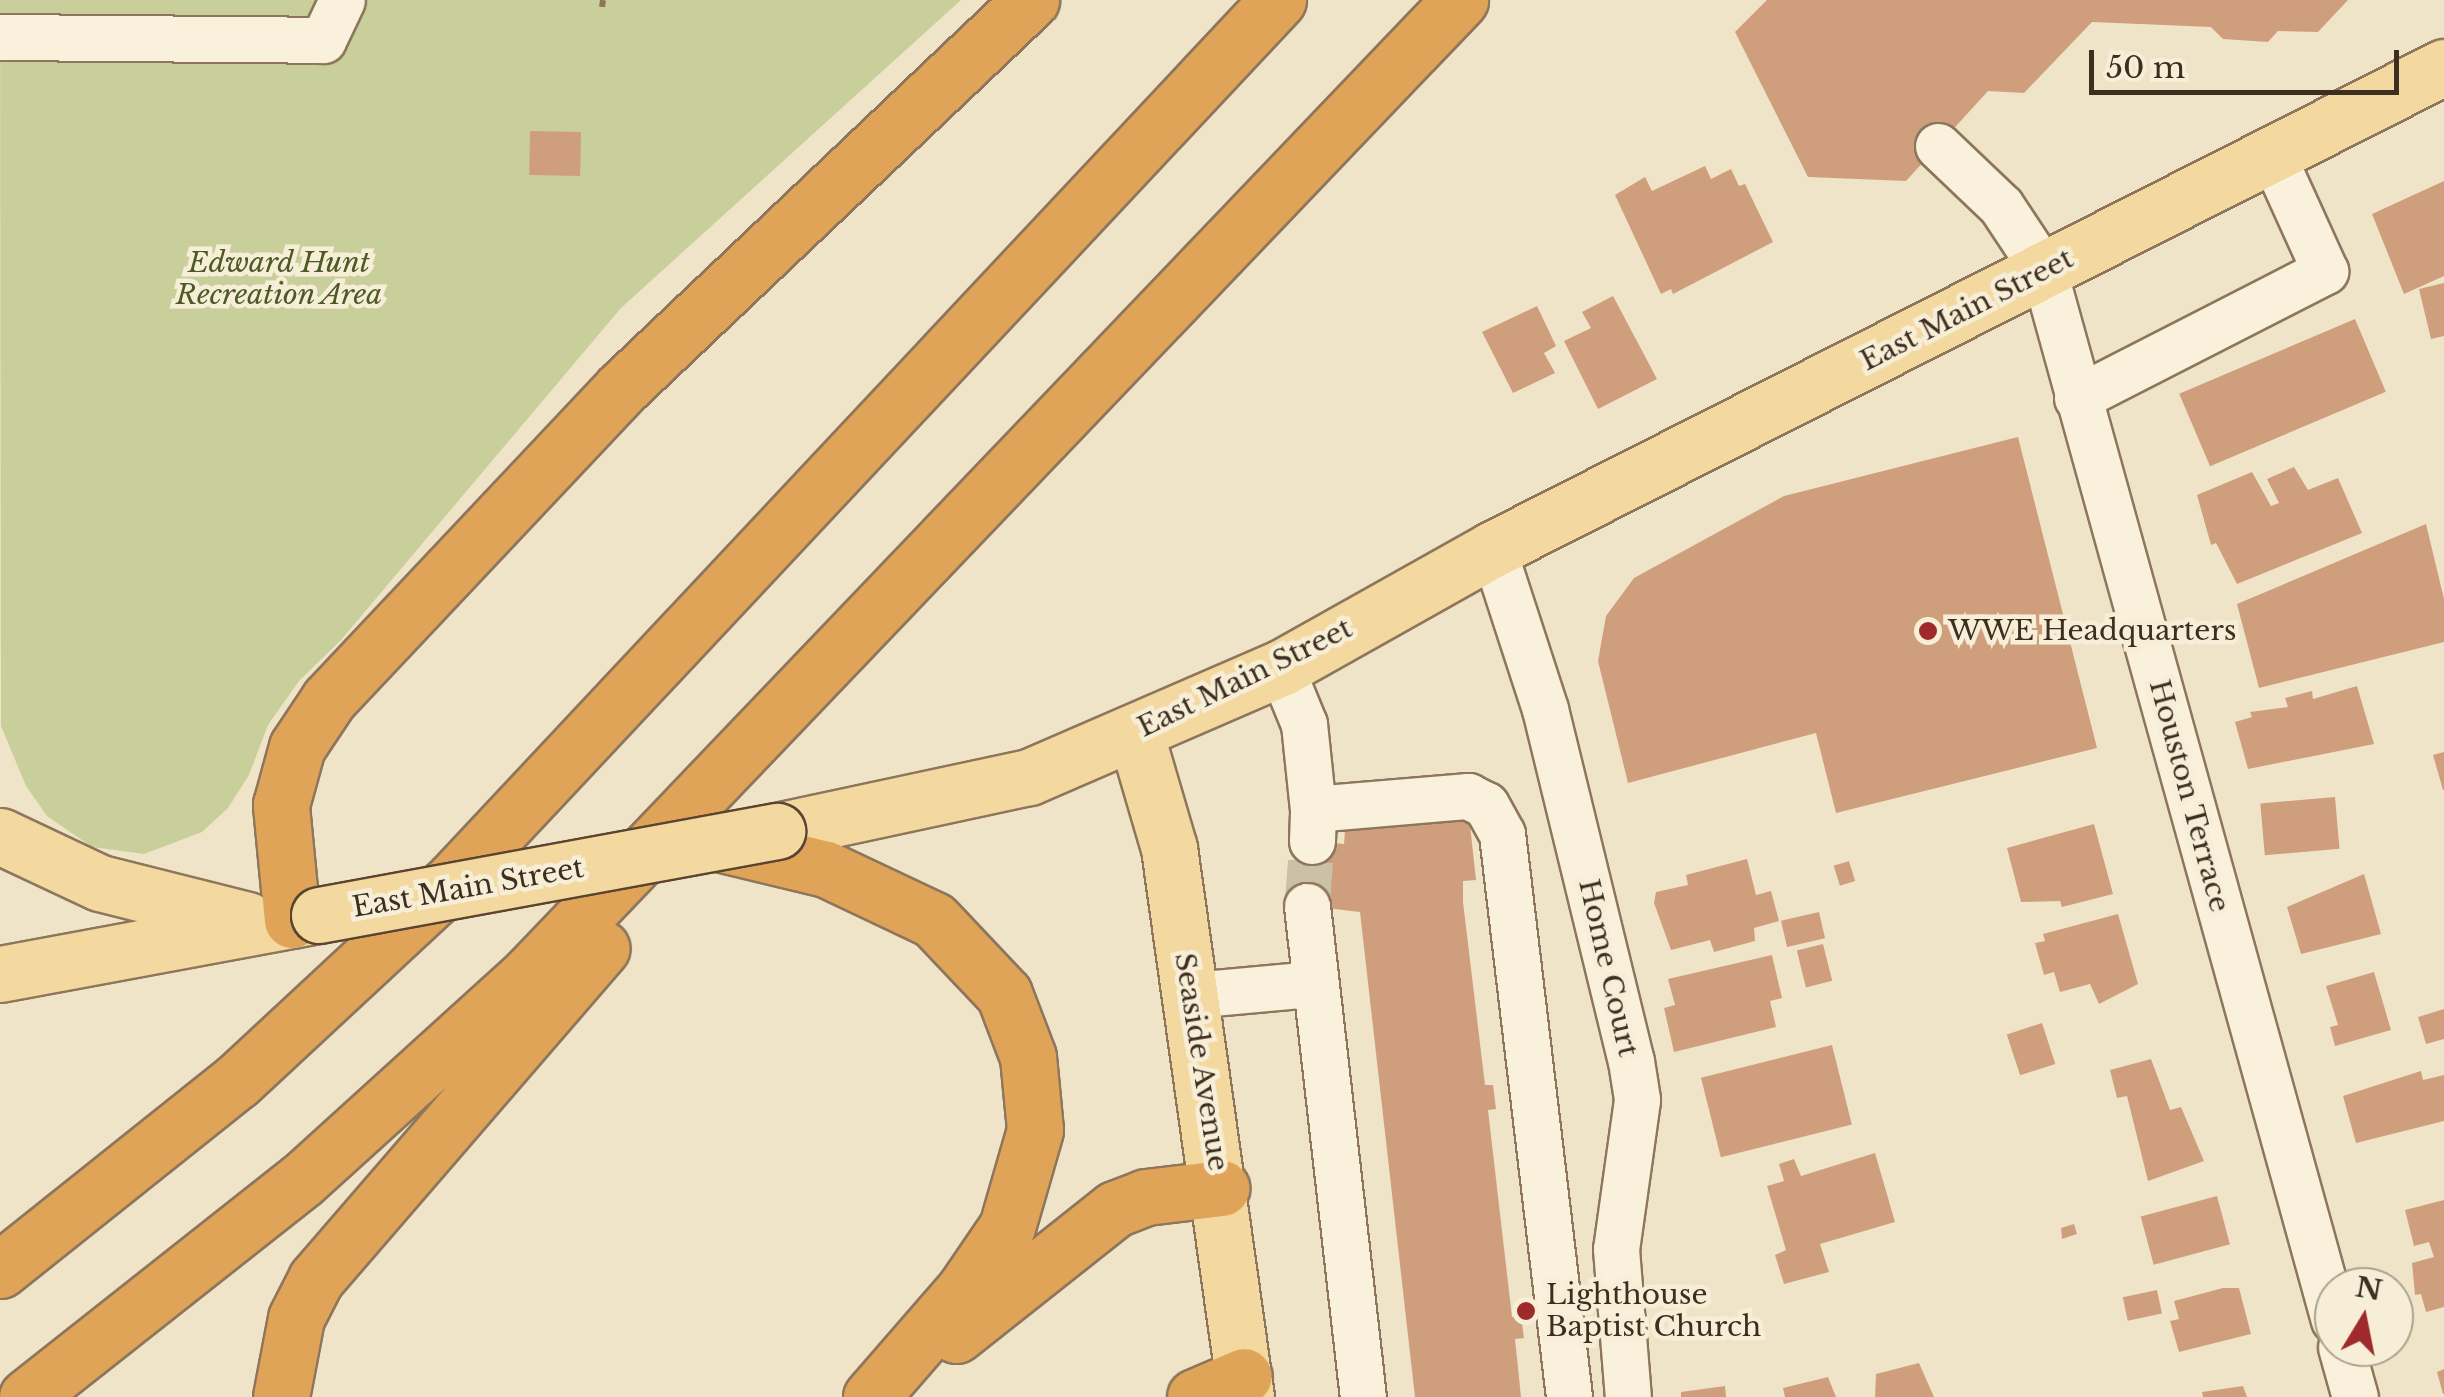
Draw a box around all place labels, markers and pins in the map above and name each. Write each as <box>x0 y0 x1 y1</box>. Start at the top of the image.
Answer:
place label: WWE Headquarters <box>1948 614 2236 648</box>
marker: WWE Headquarters <box>1917 620 1939 642</box>
place label: Lighthouse Baptist Church <box>1546 1278 1761 1344</box>
marker: Lighthouse Baptist Church <box>1515 1300 1537 1322</box>

